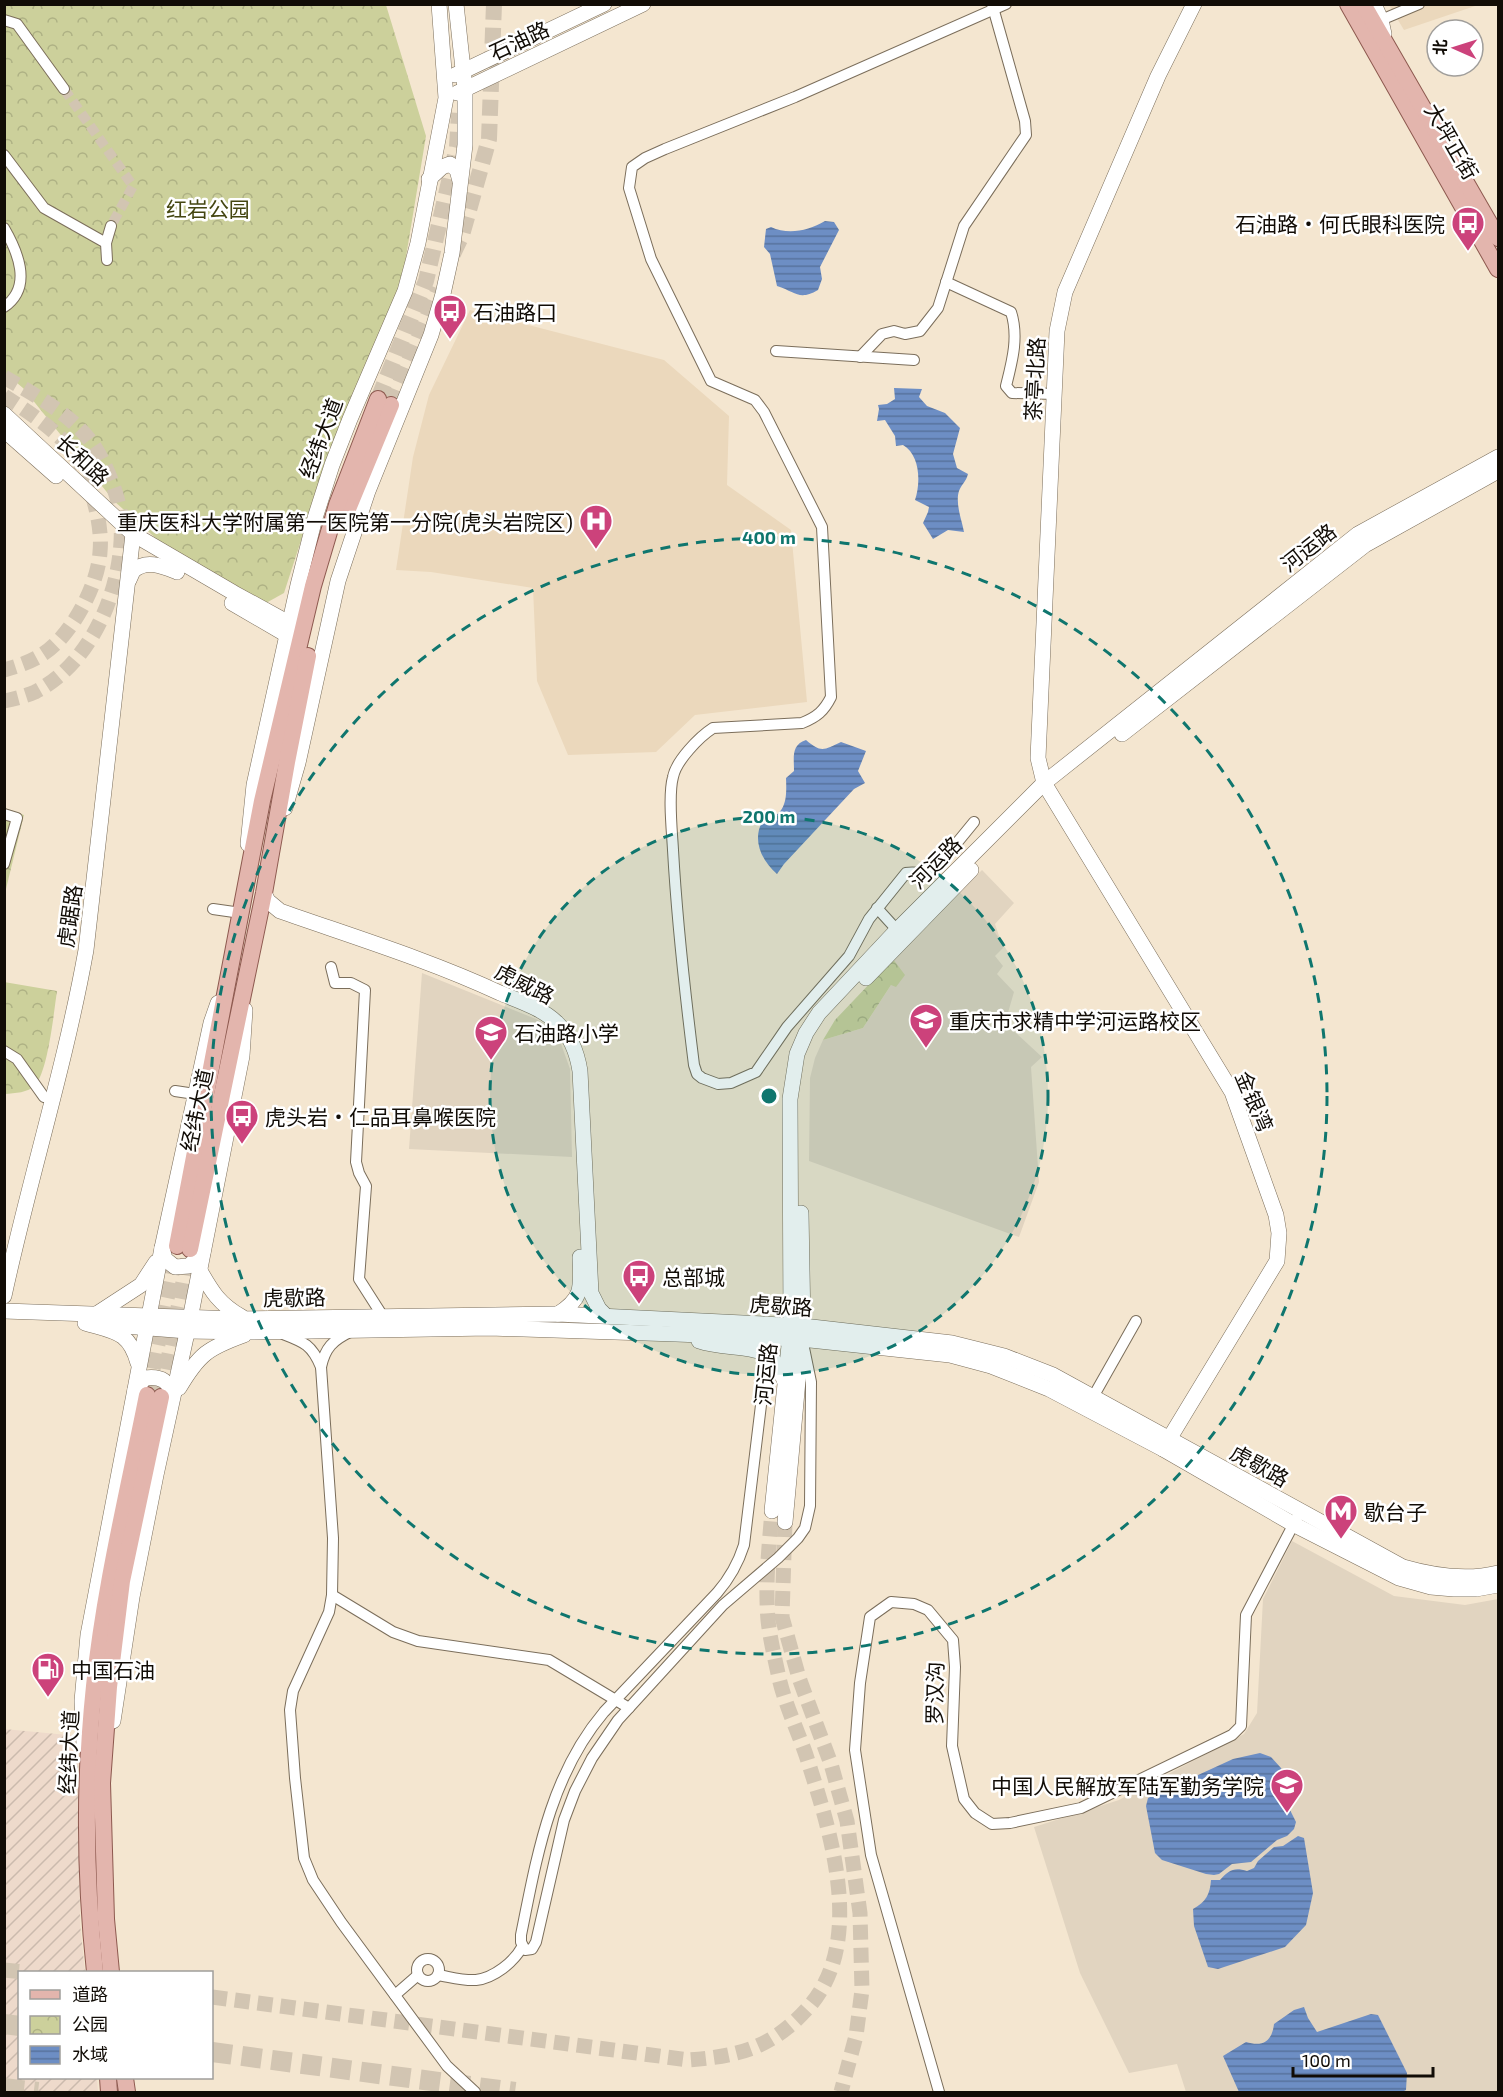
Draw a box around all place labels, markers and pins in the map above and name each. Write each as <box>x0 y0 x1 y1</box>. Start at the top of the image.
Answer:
bus stop icon: 石油路‧何氏眼科医院 <box>1450 205 1486 252</box>
place label: 石油路‧何氏眼科医院 <box>1235 211 1445 236</box>
bus stop icon: 石油路口 <box>432 293 468 340</box>
place label: 石油路口 <box>473 299 557 324</box>
hospital icon: 重庆医科大学附属第一医院第一分院(虎头岩院区) <box>578 503 614 550</box>
place label: 重庆医科大学附属第一医院第一分院(虎头岩院区) <box>117 509 573 534</box>
school or university icon: 重庆市求精中学河运路校区 <box>908 1002 944 1049</box>
place label: 重庆市求精中学河运路校区 <box>949 1008 1201 1033</box>
school or university icon: 石油路小学 <box>473 1014 509 1061</box>
place label: 石油路小学 <box>514 1020 619 1045</box>
centre of rings <box>759 1086 779 1106</box>
bus stop icon: 虎头岩‧仁品耳鼻喉医院 <box>224 1098 260 1145</box>
place label: 虎头岩‧仁品耳鼻喉医院 <box>265 1104 496 1129</box>
bus stop icon: 总部城 <box>621 1258 657 1305</box>
place label: 总部城 <box>662 1264 725 1289</box>
metro station icon: 歇台子 <box>1323 1493 1359 1540</box>
place label: 歇台子 <box>1364 1499 1427 1524</box>
fuel station icon: 中国石油 <box>30 1651 66 1698</box>
place label: 中国石油 <box>71 1657 155 1682</box>
school or university icon: 中国人民解放军陆军勤务学院 <box>1269 1767 1305 1814</box>
place label: 中国人民解放军陆军勤务学院 <box>991 1773 1264 1798</box>

